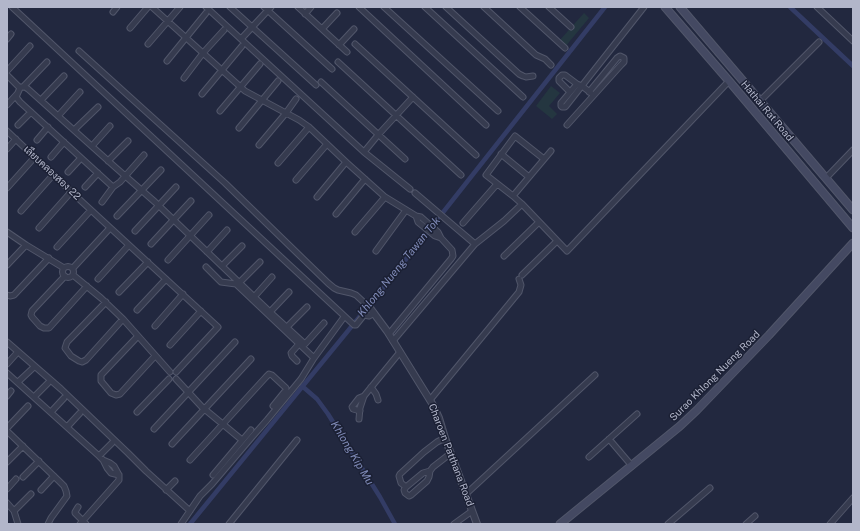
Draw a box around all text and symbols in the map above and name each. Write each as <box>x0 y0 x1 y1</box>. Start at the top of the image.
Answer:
street label: Hathai Rat Road <box>738 78 796 144</box>
street label: เลียบคลองสอง 22 <box>21 143 83 203</box>
water label: Khlong Nueng Tawan Tok <box>355 214 443 320</box>
street label: Surao Khlong Nueng Road <box>667 328 763 424</box>
street label: Charoen Patthana Road <box>426 402 476 508</box>
water label: Khlong Kip Mu <box>328 419 376 487</box>

